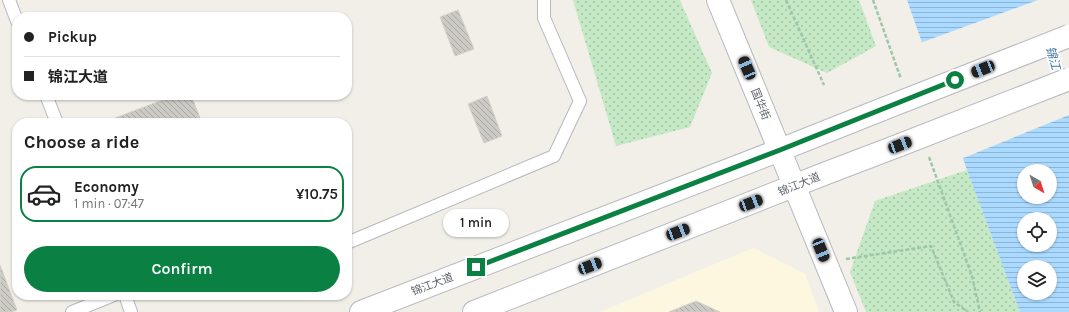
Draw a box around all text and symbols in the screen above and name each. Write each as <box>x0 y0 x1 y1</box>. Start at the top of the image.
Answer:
text: Pickup <box>48 28 97 46</box>
water label: 锦江 <box>1043 45 1063 73</box>
car <box>737 55 757 81</box>
car <box>970 59 996 79</box>
text: 锦江大道 <box>48 68 108 86</box>
route start <box>946 71 964 89</box>
street label: 国华街 <box>748 86 773 122</box>
text: Choose a ride <box>24 131 139 153</box>
car <box>887 135 913 155</box>
north arrow <box>1017 164 1057 204</box>
map controls <box>1017 164 1057 300</box>
street label: 锦江大道 <box>776 170 822 199</box>
icon: car <box>26 176 62 212</box>
text: Economy <box>74 178 139 196</box>
text: ¥10.75 <box>296 185 338 203</box>
car <box>738 193 764 213</box>
text: 1 min · 07:47 <box>74 196 144 211</box>
callout: 1 min <box>443 209 509 237</box>
button: locate <box>1017 212 1057 252</box>
text: 1 min <box>460 215 492 230</box>
car <box>665 222 691 242</box>
car <box>811 237 831 263</box>
button: Confirm <box>24 246 340 292</box>
car <box>577 256 603 276</box>
route end <box>467 258 485 276</box>
button: layers <box>1017 260 1057 300</box>
street label: 锦江大道 <box>409 271 455 298</box>

